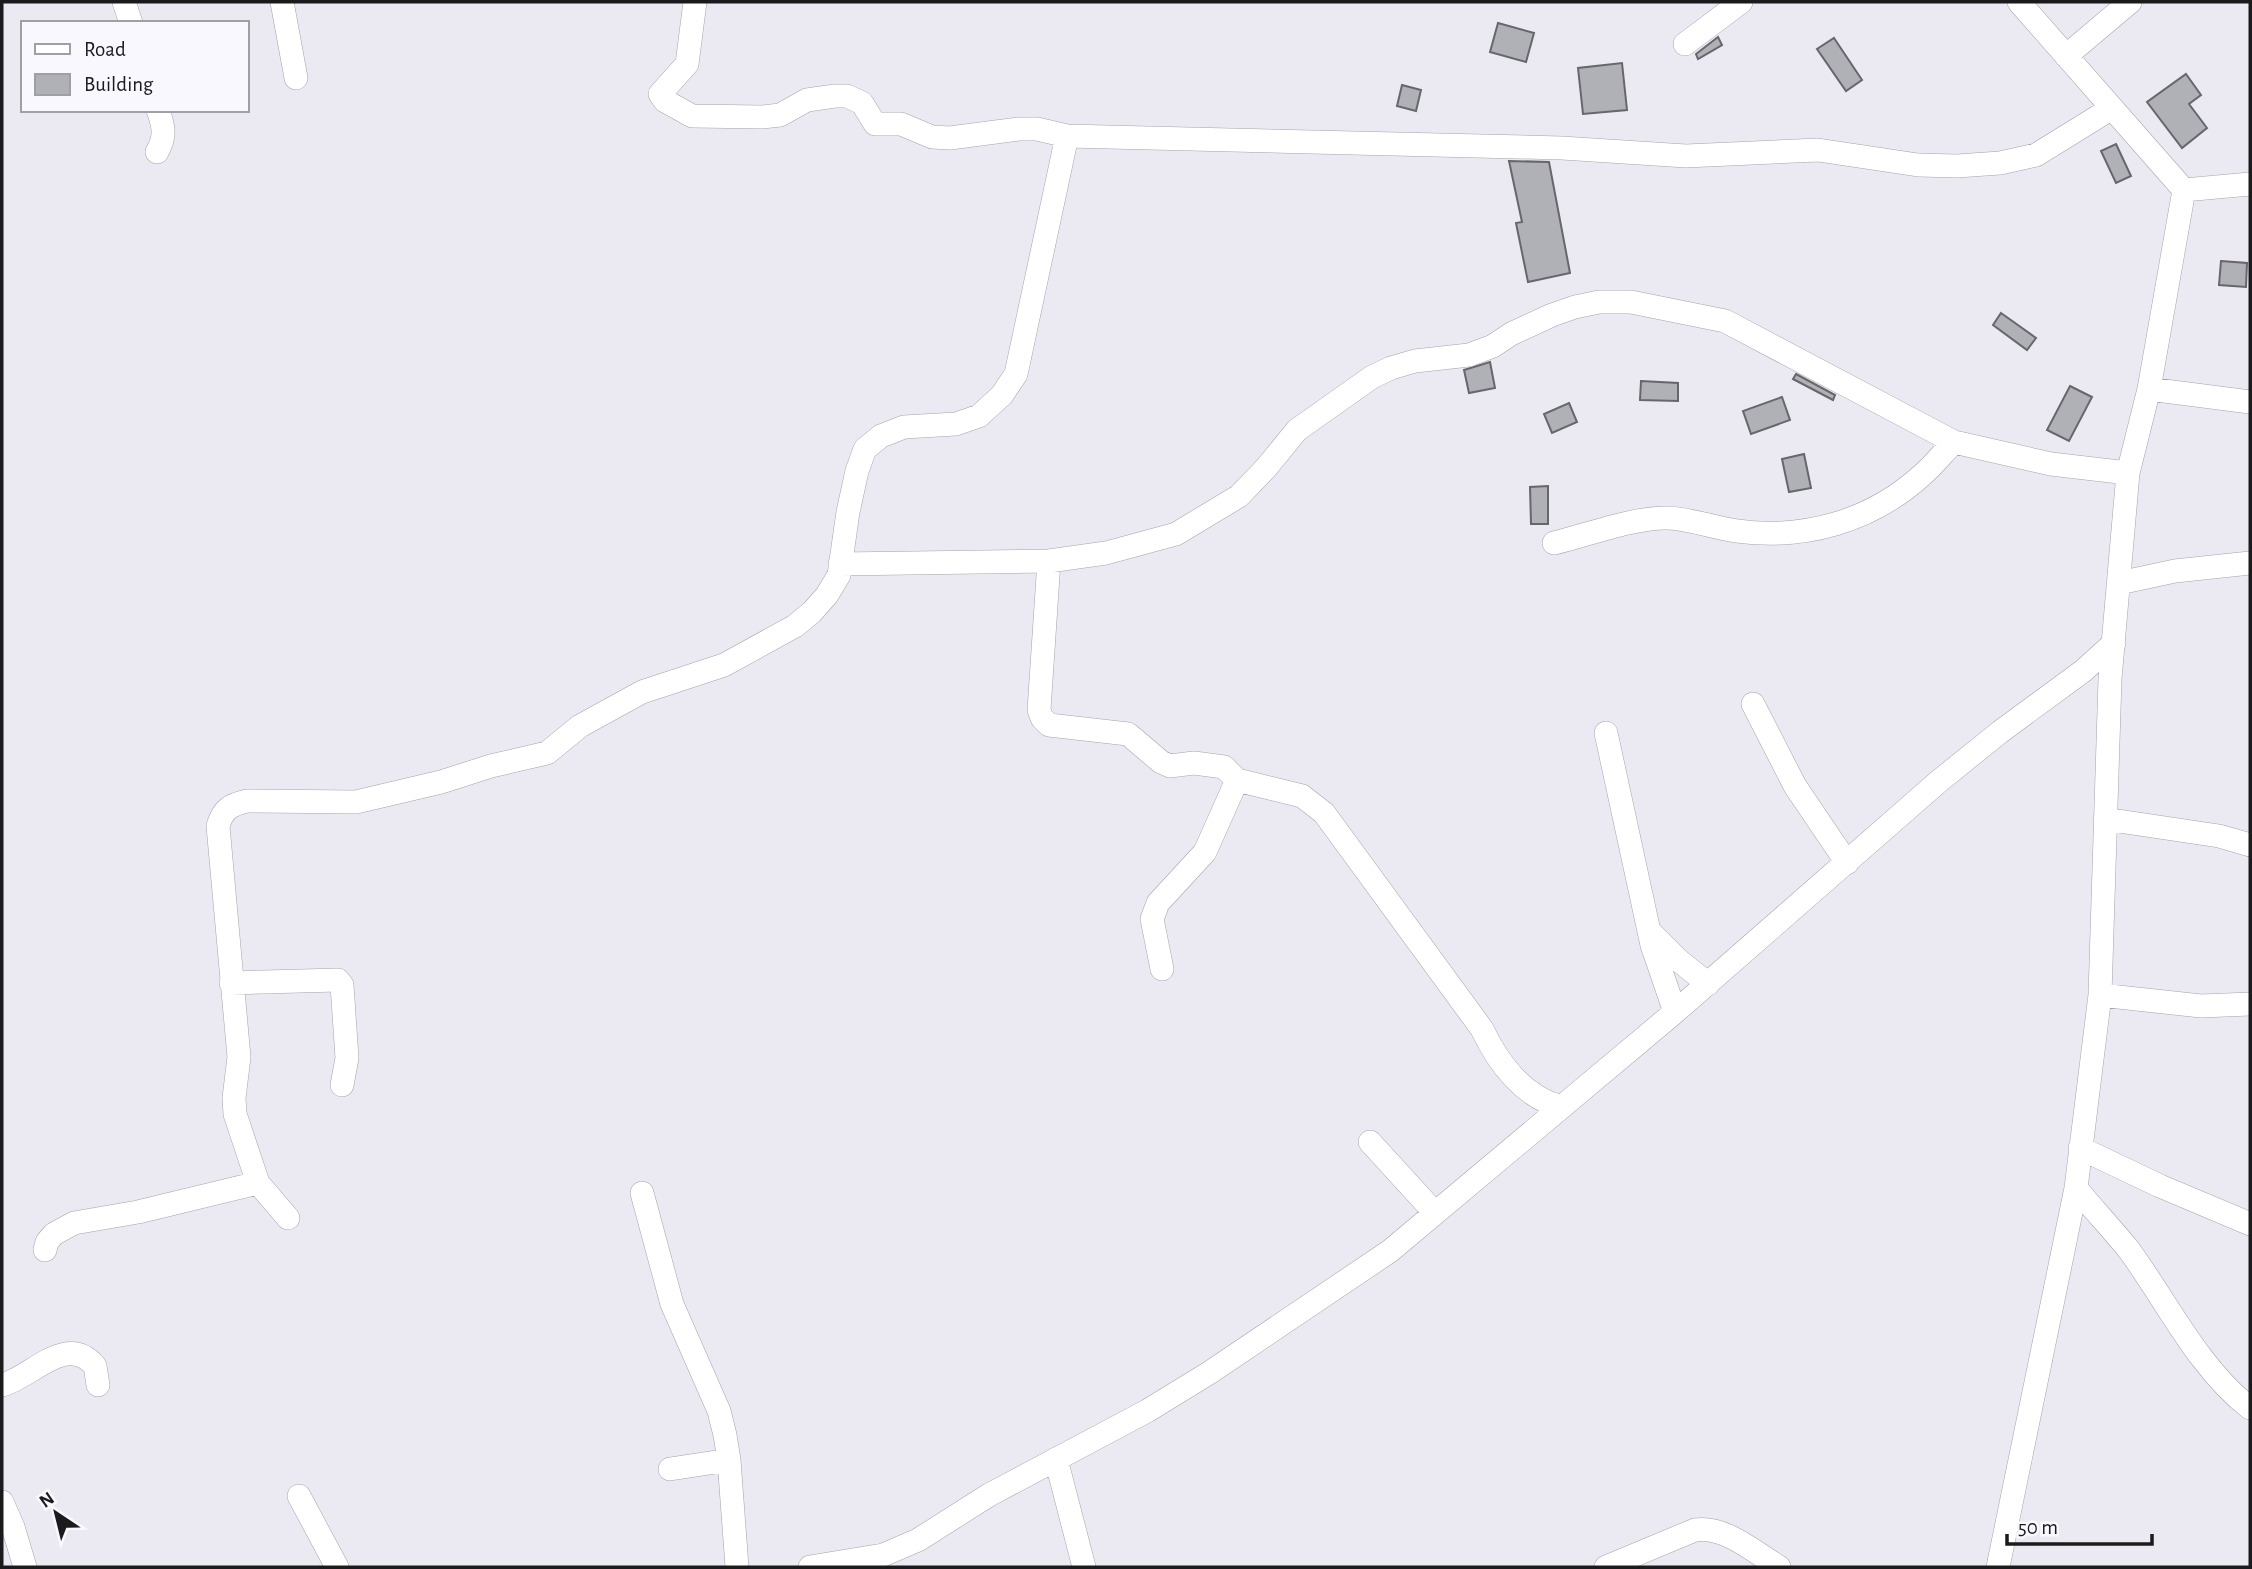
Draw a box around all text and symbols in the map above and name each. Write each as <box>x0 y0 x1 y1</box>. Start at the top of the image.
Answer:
legend <box>21 21 248 112</box>
text: Road <box>84 39 126 60</box>
text: Building <box>84 74 154 95</box>
north arrow <box>21 1478 91 1548</box>
text: N <box>36 1489 58 1512</box>
scale bar <box>2007 1502 2152 1546</box>
text: 50 m <box>2018 1517 2058 1538</box>

